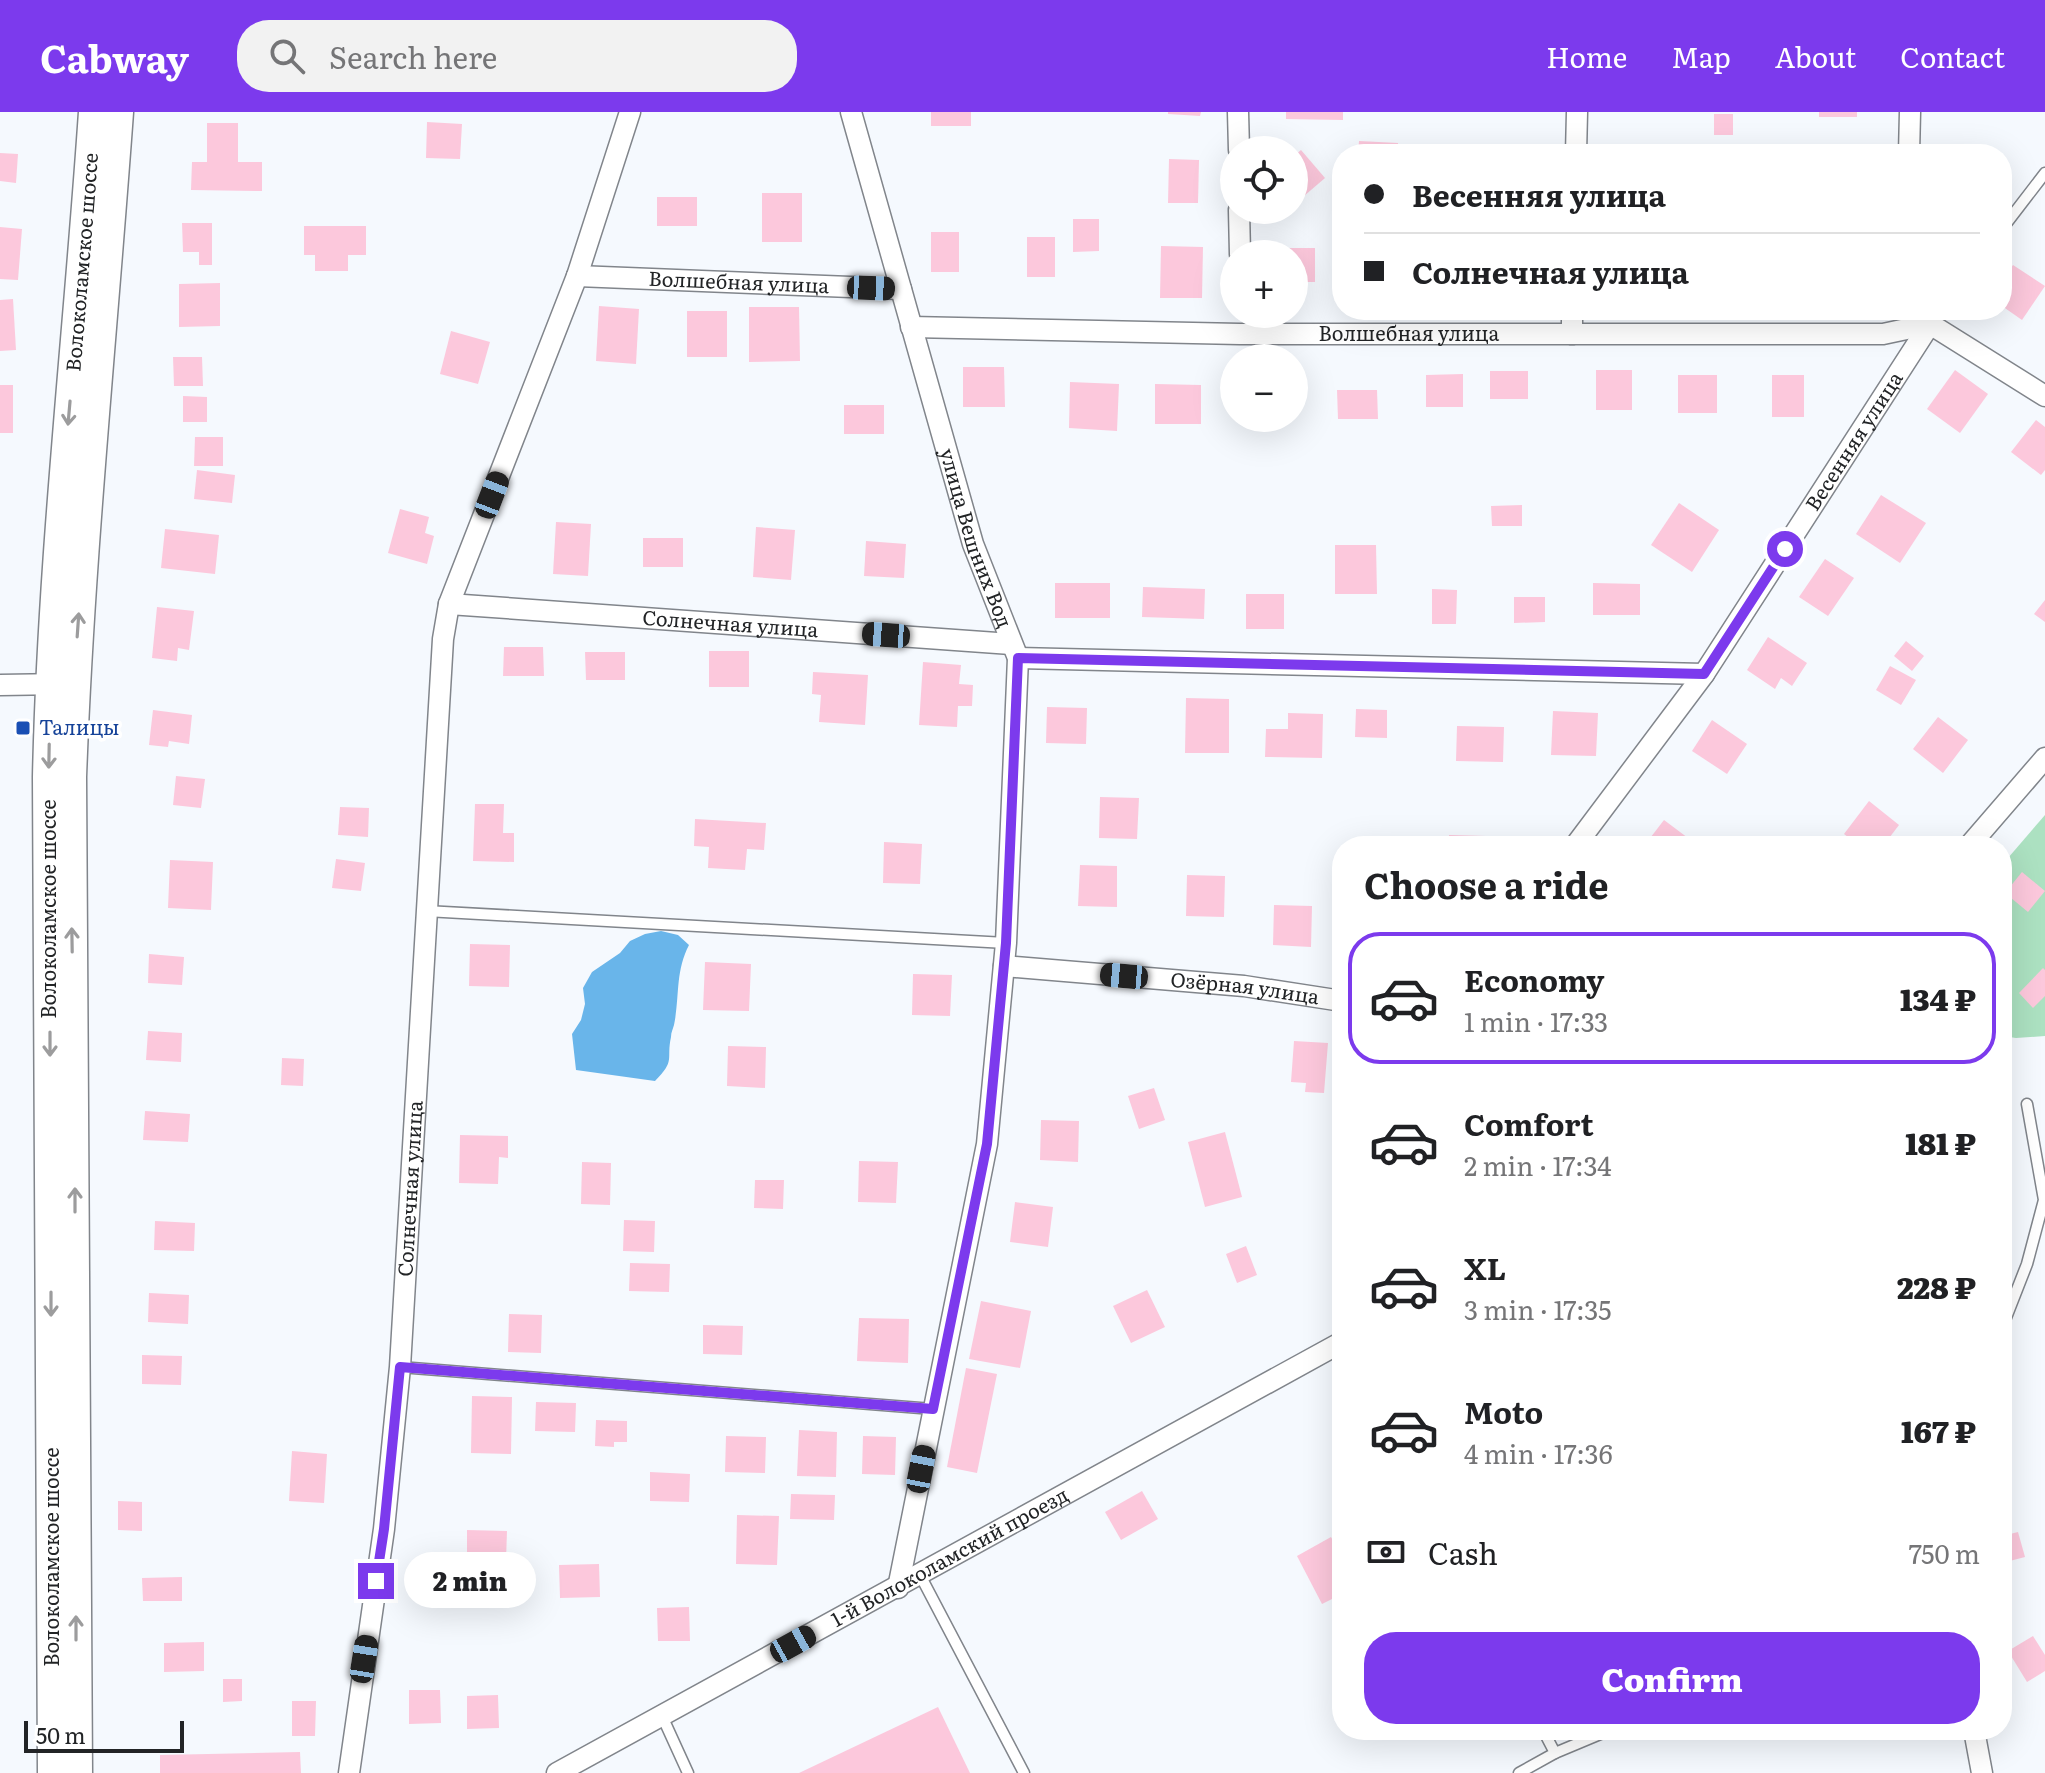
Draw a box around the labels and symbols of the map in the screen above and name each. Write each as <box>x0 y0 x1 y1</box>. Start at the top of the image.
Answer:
street label: Волоколамское шоссе <box>56 152 104 373</box>
street label: Волшебная улица <box>648 262 830 299</box>
car <box>847 275 895 301</box>
street label: Волшебная улица <box>1319 317 1499 347</box>
street label: Весенняя улица <box>1796 364 1909 516</box>
one-way arrow <box>61 399 76 426</box>
street label: улица Вешних Вод <box>934 444 1021 632</box>
car <box>472 468 512 522</box>
route start <box>1767 531 1803 567</box>
street label: Солнечная улица <box>642 601 820 643</box>
one-way arrow <box>71 612 86 639</box>
car <box>861 621 911 649</box>
place label: Талицы <box>39 711 119 741</box>
marker: Талицы <box>14 719 32 737</box>
one-way arrow <box>41 742 56 769</box>
street label: Волоколамское шоссе <box>32 799 62 1019</box>
one-way arrow <box>64 927 80 954</box>
car <box>1099 962 1149 990</box>
street label: Озёрная улица <box>1170 963 1322 1010</box>
one-way arrow <box>42 1030 58 1057</box>
street label: Солнечная улица <box>388 1099 429 1277</box>
one-way arrow <box>67 1187 83 1214</box>
one-way arrow <box>43 1290 59 1317</box>
car <box>905 1443 937 1495</box>
street label: Волоколамское шоссе <box>35 1447 65 1667</box>
street label: 1-й Волоколамский проезд <box>825 1478 1073 1633</box>
callout: 2 min <box>404 1553 536 1609</box>
route end <box>358 1563 394 1599</box>
one-way arrow <box>68 1615 84 1642</box>
car <box>766 1622 820 1666</box>
car <box>348 1633 380 1685</box>
scale bar <box>24 1717 184 1753</box>

